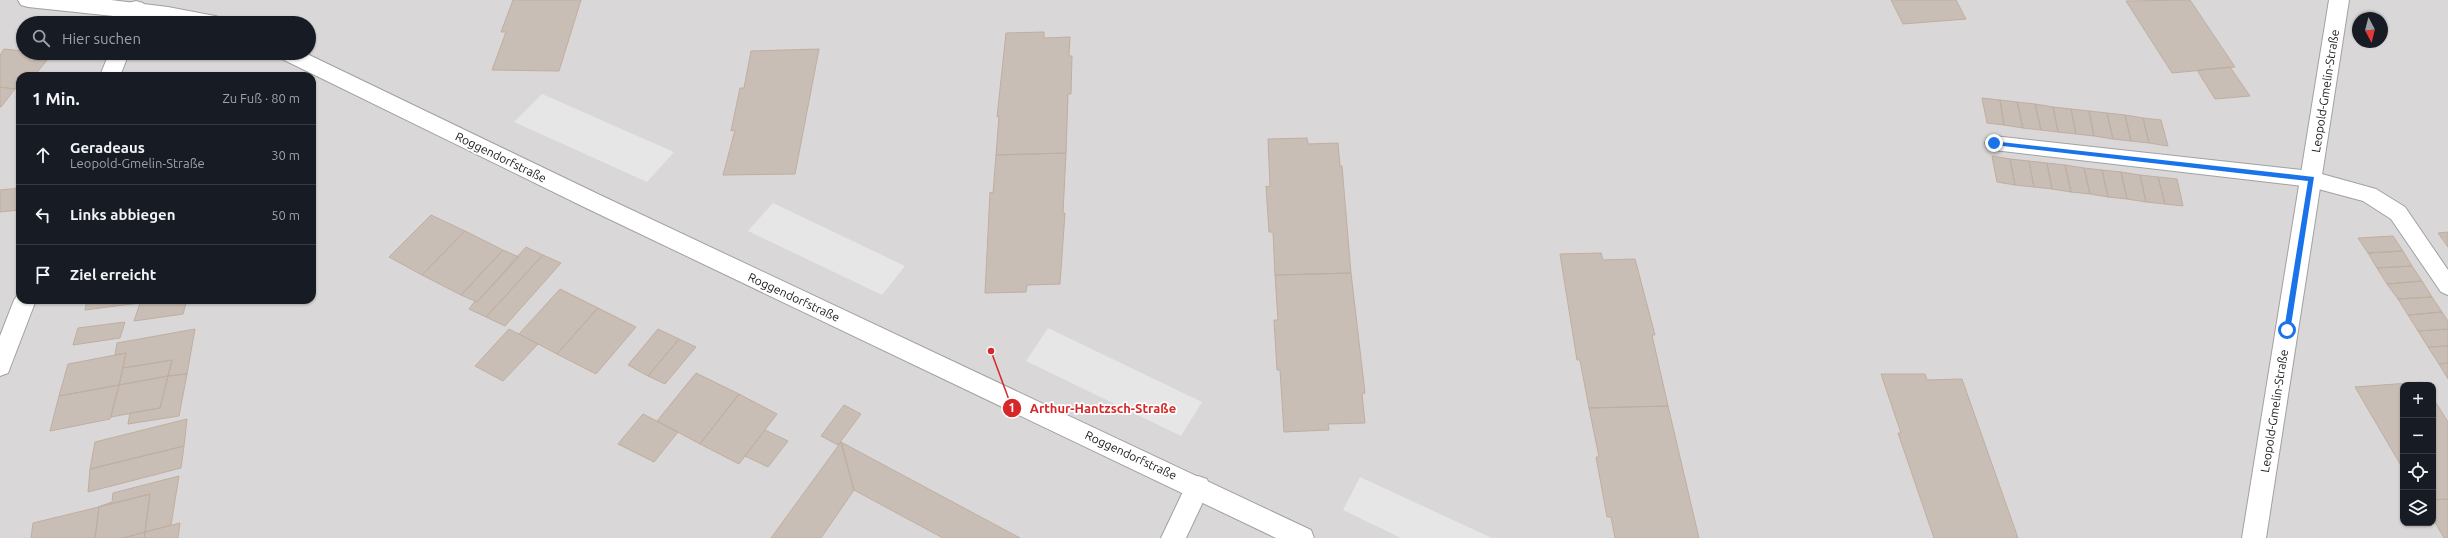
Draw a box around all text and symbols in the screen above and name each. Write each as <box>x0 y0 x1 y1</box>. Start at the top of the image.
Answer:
north arrow <box>2352 12 2388 48</box>
search box <box>16 16 316 60</box>
icon: search <box>30 27 52 49</box>
street label: Leopold-Gmelin-Straße <box>2309 29 2341 153</box>
text: Hier suchen <box>62 30 141 47</box>
text: 1 Min. <box>32 89 80 108</box>
text: Zu Fuß · 80 m <box>222 91 300 105</box>
street label: Roggendorfstraße <box>453 129 549 185</box>
route end <box>1985 134 2003 152</box>
text: Geradeaus <box>70 139 145 156</box>
icon: ahead <box>32 144 54 166</box>
text: 30 m <box>271 148 300 162</box>
text: Leopold-Gmelin-Straße <box>70 156 205 170</box>
icon: left <box>32 204 54 226</box>
text: Links abbiegen <box>70 206 175 223</box>
text: 50 m <box>271 208 300 222</box>
icon: arrive <box>32 264 54 286</box>
text: Ziel erreicht <box>70 266 156 283</box>
street label: Roggendorfstraße <box>746 270 842 324</box>
route start <box>2278 321 2296 339</box>
street label: Leopold-Gmelin-Straße <box>2258 349 2290 473</box>
map controls <box>2400 382 2436 526</box>
button: + <box>2400 382 2436 418</box>
callout: Arthur-Hantzsch-Straße <box>1002 396 1184 421</box>
text: 1 <box>1009 401 1015 414</box>
text: Arthur-Hantzsch-Straße <box>1030 401 1176 415</box>
button: − <box>2400 418 2436 454</box>
street label: Roggendorfstraße <box>1083 428 1179 482</box>
button: locate <box>2400 454 2436 490</box>
button: layers <box>2400 490 2436 526</box>

